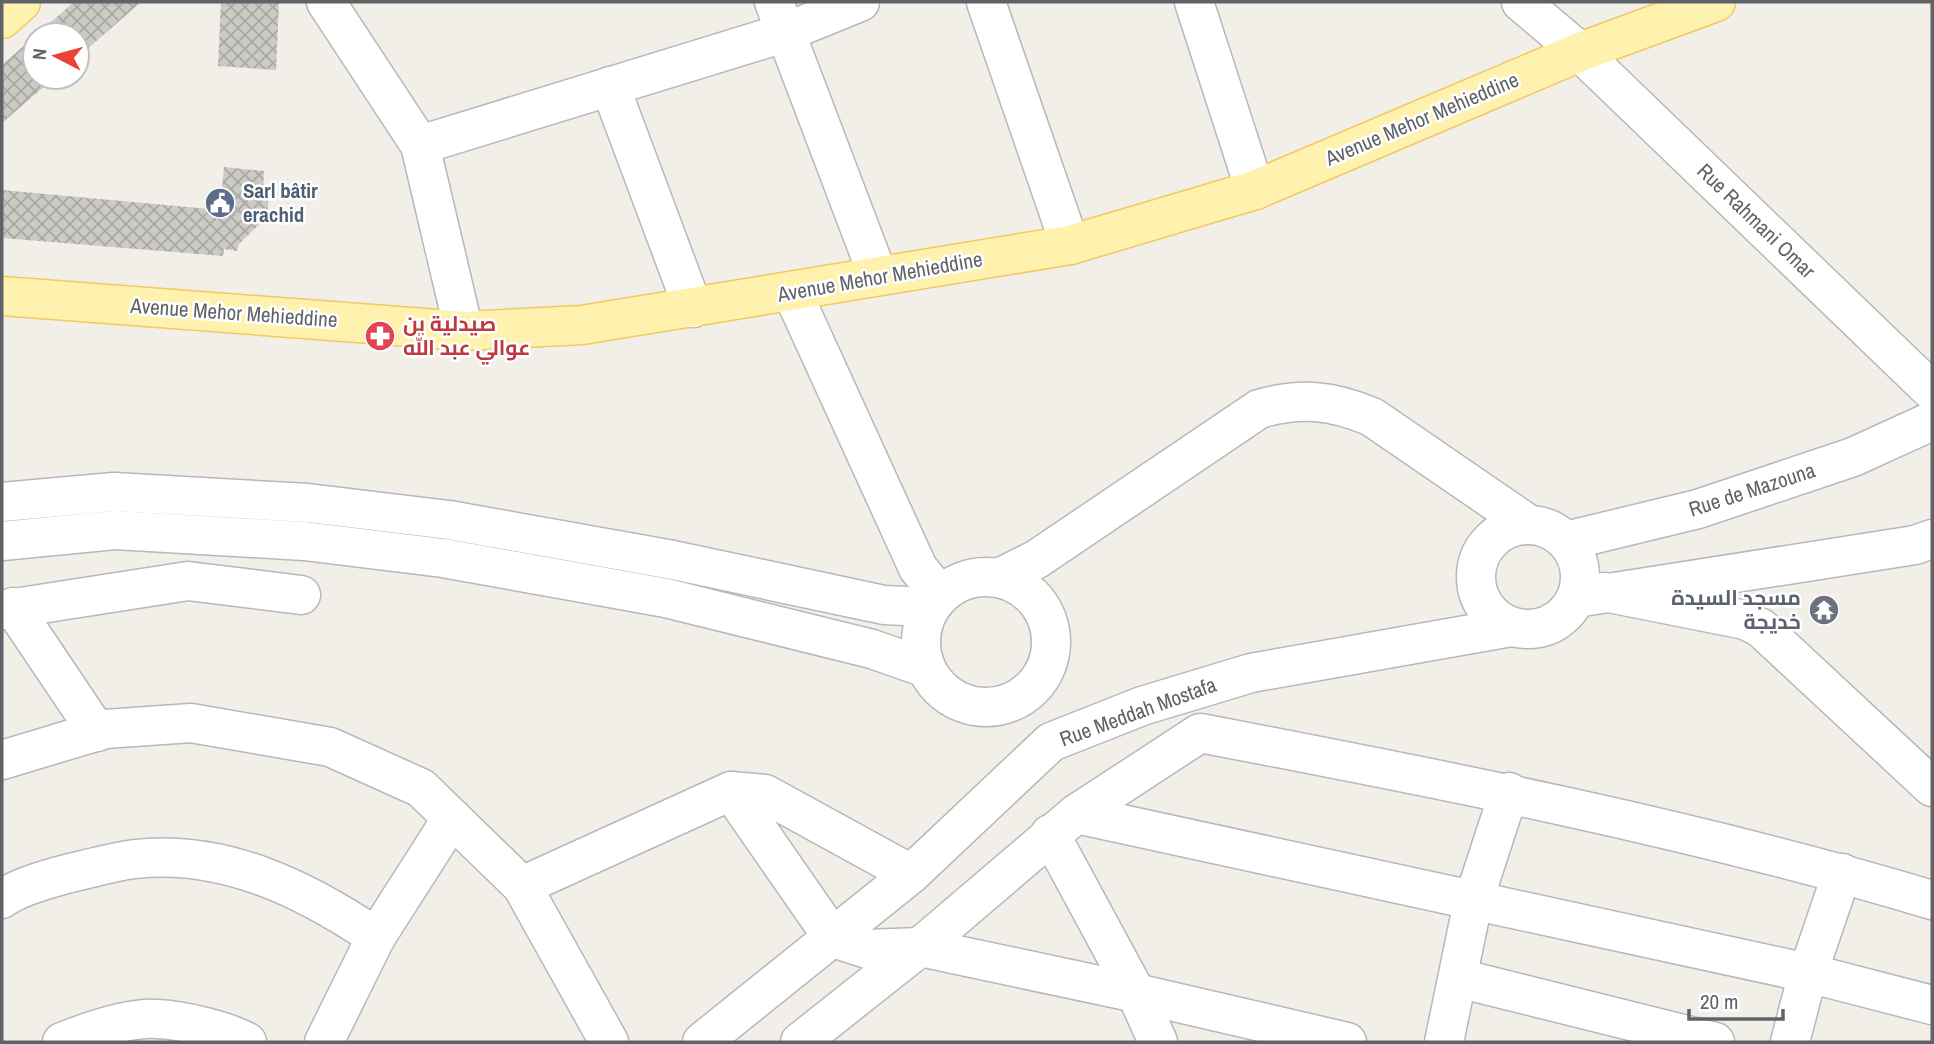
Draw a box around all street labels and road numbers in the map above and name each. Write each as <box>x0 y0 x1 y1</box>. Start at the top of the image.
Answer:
street label: Avenue Mehor Mehieddine <box>1320 65 1523 173</box>
street label: Rue Rahmani Omar <box>1691 157 1822 285</box>
street label: Avenue Mehor Mehieddine <box>774 244 985 309</box>
street label: Avenue Mehor Mehieddine <box>129 291 339 334</box>
street label: Rue de Mazouna <box>1685 455 1819 524</box>
street label: Rue Meddah Mostafa <box>1056 670 1221 753</box>

